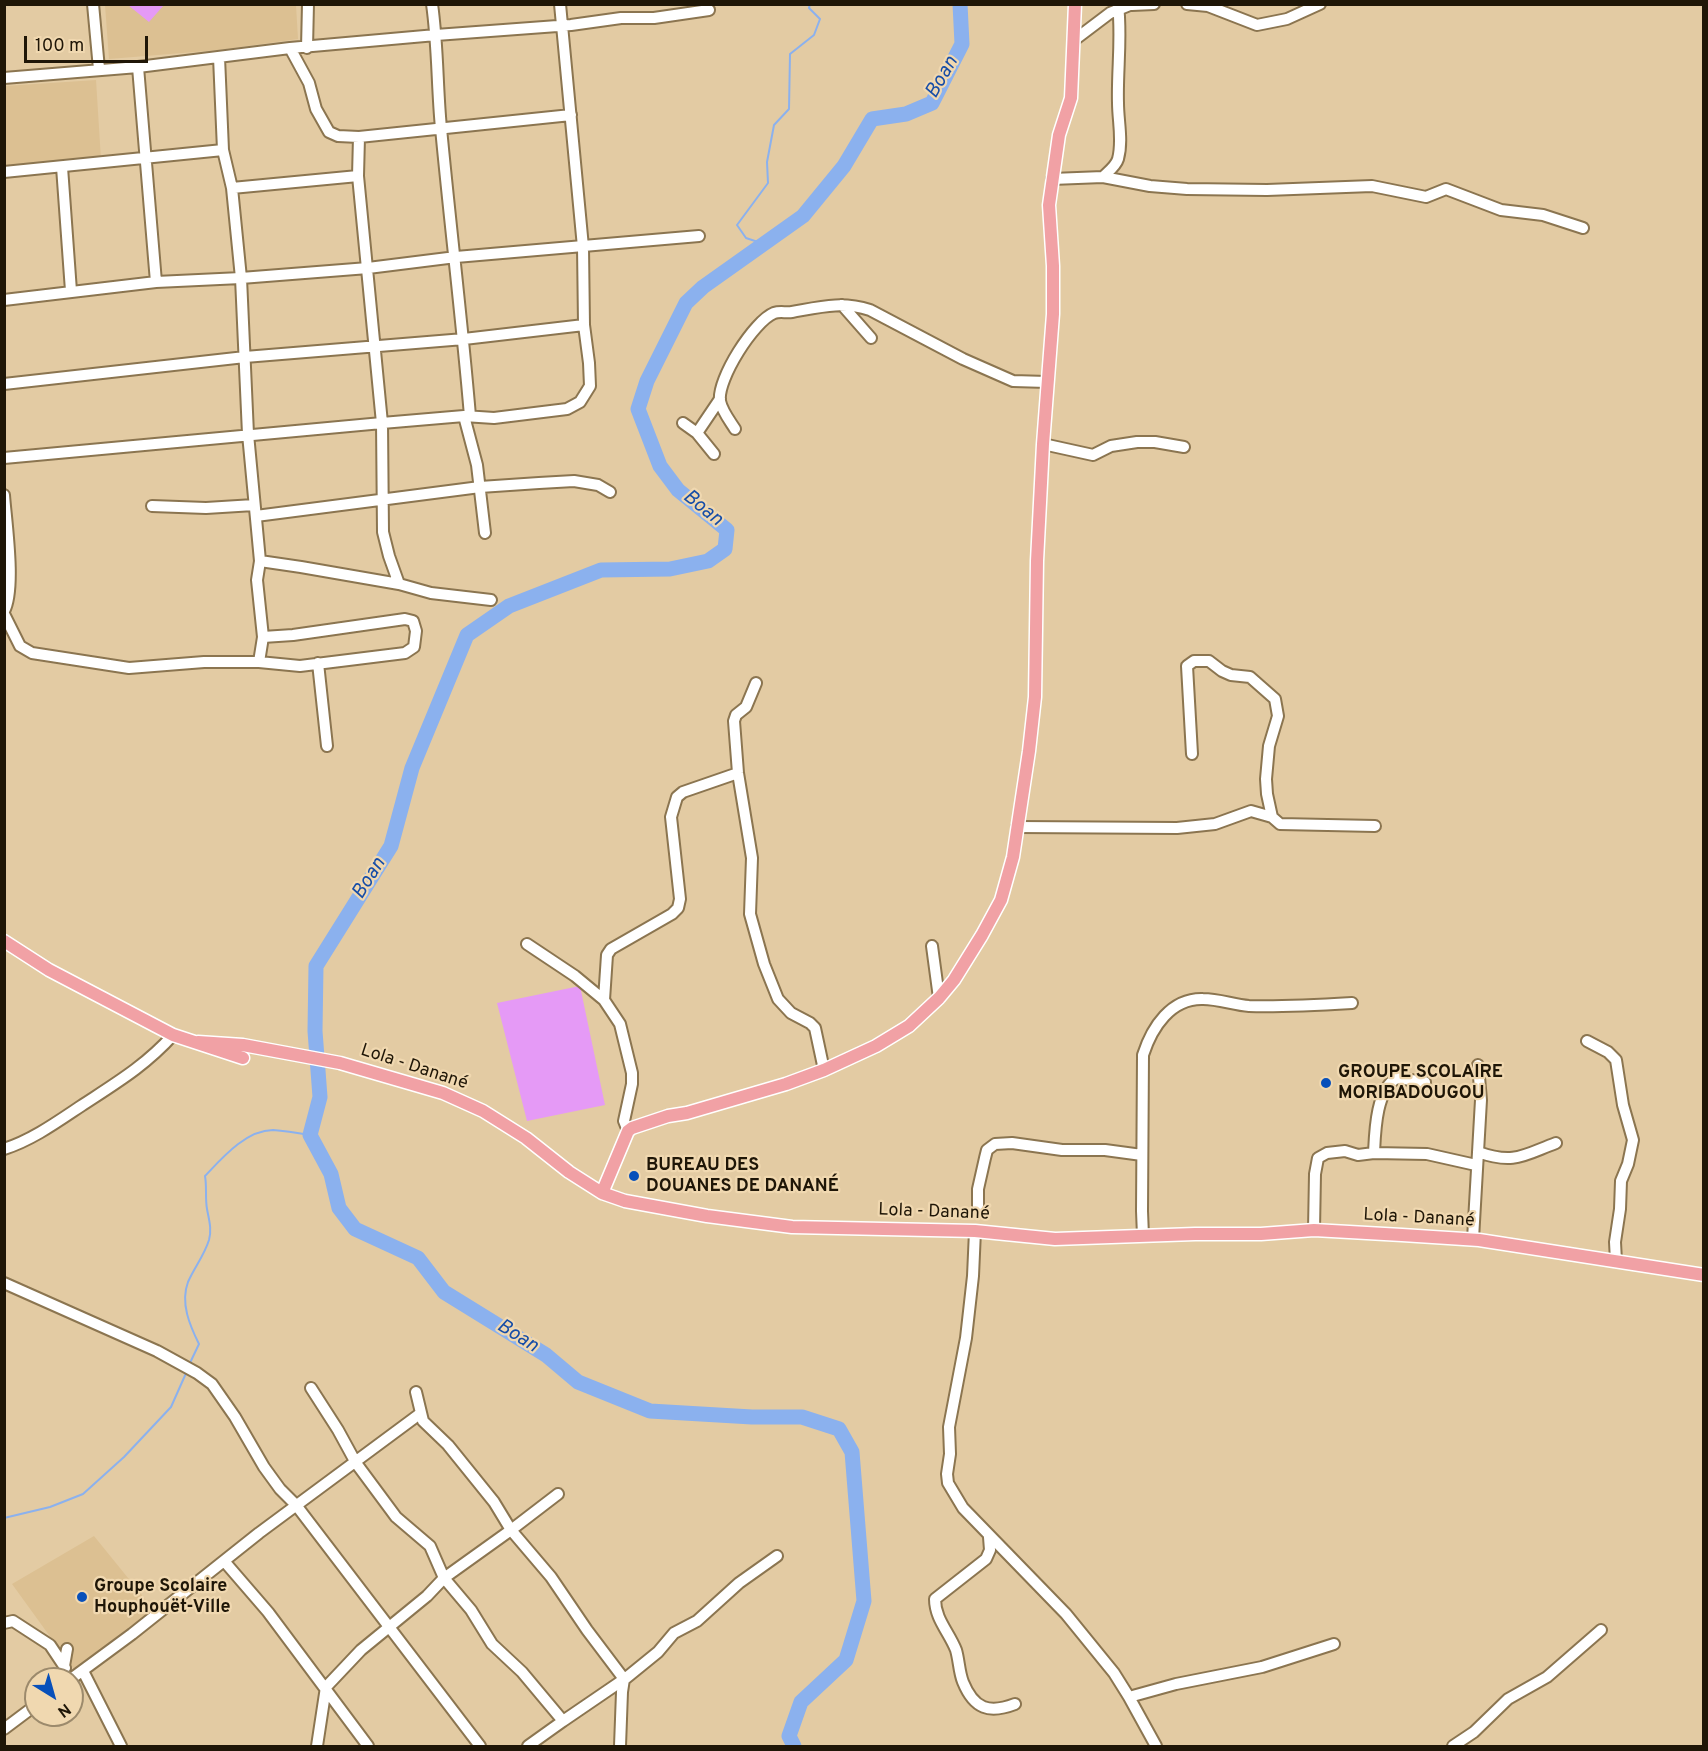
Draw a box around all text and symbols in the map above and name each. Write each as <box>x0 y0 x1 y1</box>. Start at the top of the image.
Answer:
scale bar <box>27 24 152 62</box>
text: 100 m <box>35 35 84 58</box>
water label: Boan <box>921 53 965 103</box>
water label: Boan <box>677 486 727 532</box>
water label: Boan <box>348 854 392 904</box>
street label: Lola - Danané <box>358 1040 470 1096</box>
place label: GROUPE SCOLAIRE MORIBADOUGOU <box>1338 1062 1503 1104</box>
marker: GROUPE SCOLAIRE MORIBADOUGOU <box>1319 1076 1333 1090</box>
place label: BUREAU DES DOUANES DE DANANÉ <box>646 1155 839 1198</box>
marker: BUREAU DES DOUANES DE DANANÉ <box>627 1169 641 1183</box>
street label: Lola - Danané <box>878 1200 990 1226</box>
street label: Lola - Danané <box>1363 1205 1475 1233</box>
water label: Boan <box>492 1315 542 1359</box>
place label: Groupe Scolaire Houphouët-Ville <box>94 1576 231 1618</box>
marker: Groupe Scolaire Houphouët-Ville <box>75 1590 89 1604</box>
north arrow <box>24 1667 84 1727</box>
text: N <box>53 1698 74 1721</box>

